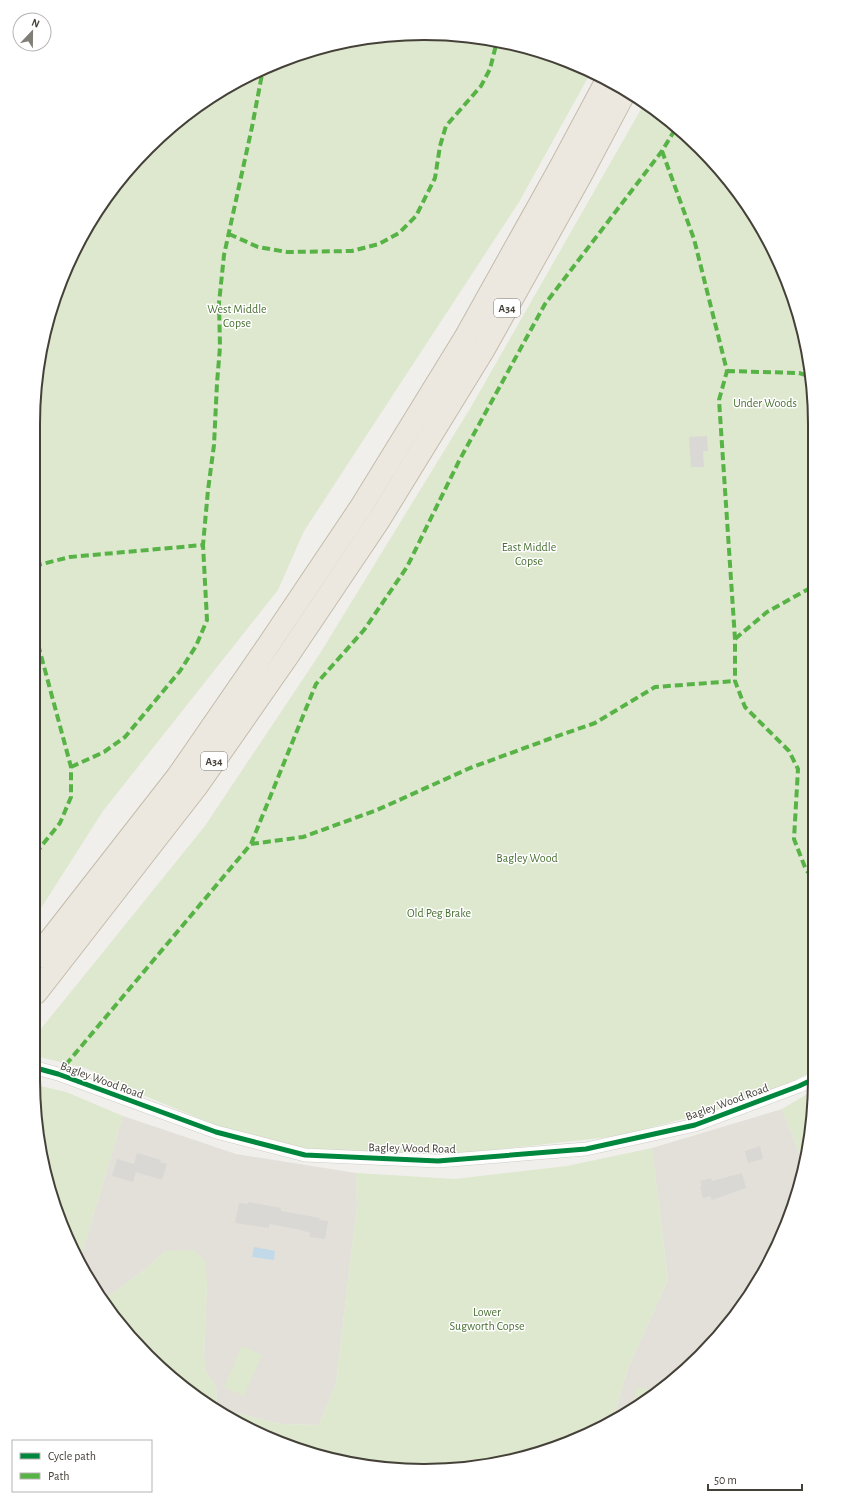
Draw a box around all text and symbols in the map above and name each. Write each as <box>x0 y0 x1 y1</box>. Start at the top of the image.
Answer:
north arrow <box>12 12 52 52</box>
text: N <box>30 17 41 30</box>
road number: A34 <box>494 299 520 317</box>
park label: West Middle Copse <box>207 303 267 329</box>
park label: Under Woods <box>733 397 797 409</box>
park label: East Middle Copse <box>502 541 556 567</box>
road number: A34 <box>201 752 227 770</box>
park label: Bagley Wood <box>496 852 558 865</box>
park label: Old Peg Brake <box>407 907 471 919</box>
street label: Bagley Wood Road <box>59 1059 145 1102</box>
street label: Bagley Wood Road <box>684 1081 770 1124</box>
street label: Bagley Wood Road <box>368 1141 456 1156</box>
park label: Lower Sugworth Copse <box>449 1306 525 1332</box>
legend <box>12 1440 152 1492</box>
text: Cycle path <box>48 1450 96 1463</box>
scale bar <box>708 1466 802 1492</box>
text: Path <box>48 1470 70 1482</box>
text: 50 m <box>714 1474 737 1486</box>

